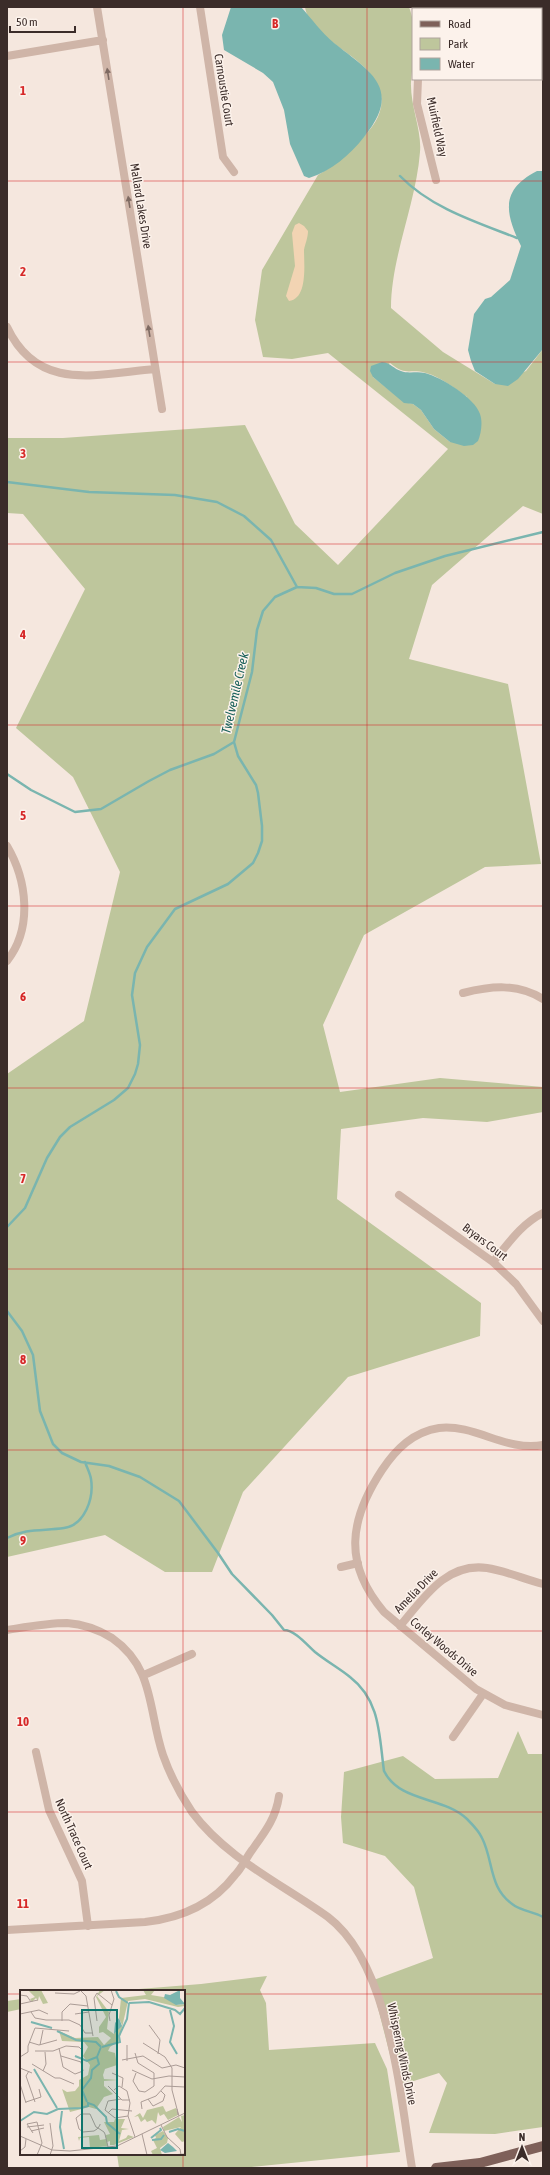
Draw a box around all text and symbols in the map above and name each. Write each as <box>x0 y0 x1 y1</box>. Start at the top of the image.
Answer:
scale bar <box>10 8 75 34</box>
legend <box>412 8 542 80</box>
text: 50 m <box>16 15 38 29</box>
text: B <box>272 16 279 31</box>
text: Road <box>448 17 471 31</box>
text: Park <box>448 37 469 51</box>
street label: Carnoustie Court <box>211 53 237 128</box>
text: Water <box>448 57 475 71</box>
one-way arrow <box>105 68 111 80</box>
text: 1 <box>20 83 26 98</box>
street label: Muirfield Way <box>424 96 450 158</box>
street label: Mallard Lakes Drive <box>127 162 155 250</box>
one-way arrow <box>125 196 131 208</box>
text: 2 <box>20 264 26 279</box>
one-way arrow <box>146 325 152 337</box>
text: 3 <box>20 446 26 461</box>
text: 4 <box>19 627 26 642</box>
water label: Twelvemile Creek <box>218 651 252 735</box>
text: 5 <box>20 808 26 823</box>
text: 6 <box>20 989 26 1004</box>
text: 7 <box>20 1171 26 1186</box>
street label: Bryars Court <box>460 1221 511 1264</box>
text: 8 <box>20 1352 26 1367</box>
text: 9 <box>20 1533 26 1548</box>
street label: Amelia Drive <box>391 1566 441 1616</box>
street label: Corley Woods Drive <box>407 1615 481 1679</box>
text: 10 <box>17 1714 29 1729</box>
street label: North Trace Court <box>52 1797 96 1872</box>
text: 11 <box>17 1896 29 1911</box>
inset map <box>20 1990 185 2155</box>
street label: Whispering Winds Drive <box>384 2002 420 2106</box>
north arrow <box>502 2127 542 2167</box>
text: N <box>519 2131 525 2143</box>

